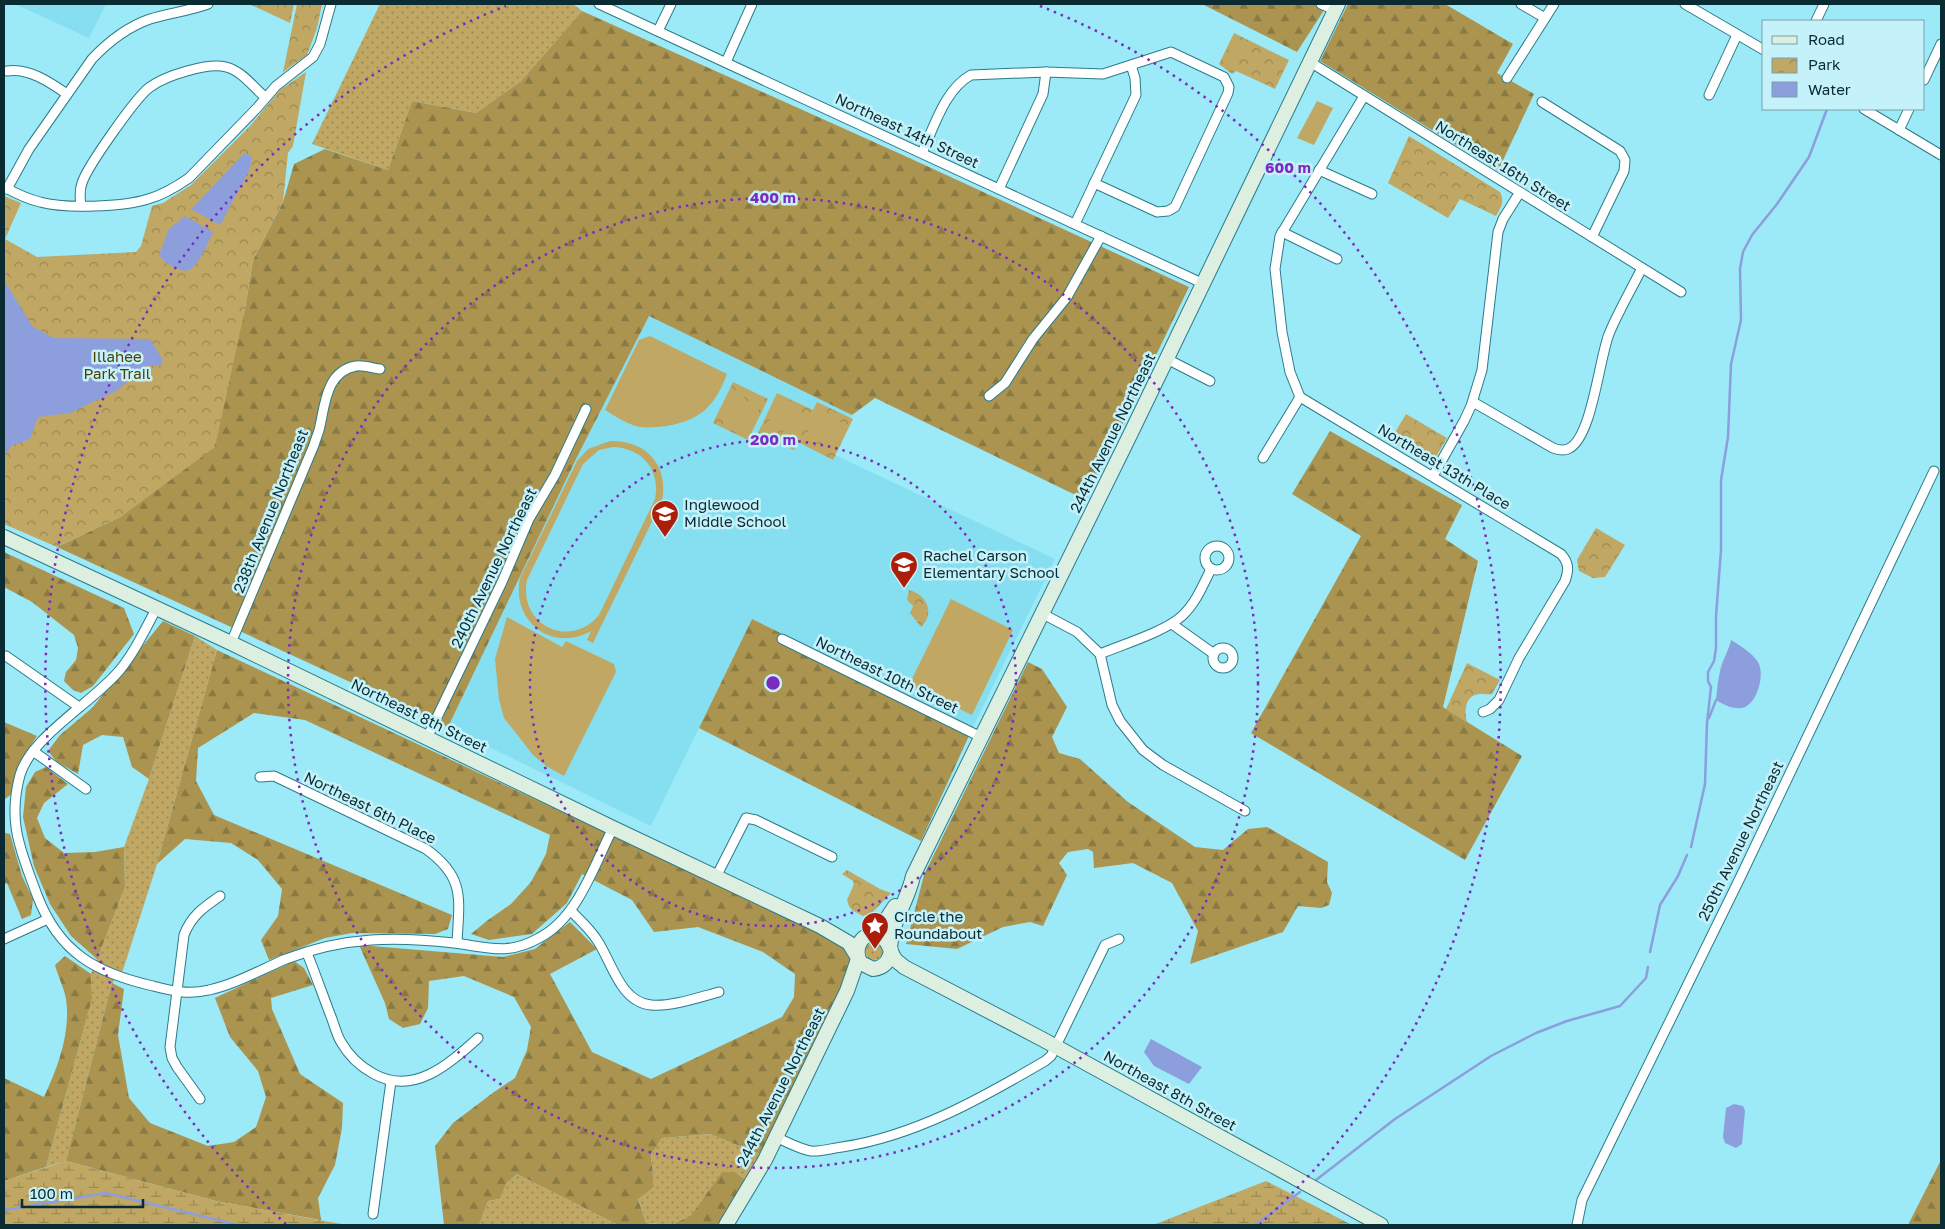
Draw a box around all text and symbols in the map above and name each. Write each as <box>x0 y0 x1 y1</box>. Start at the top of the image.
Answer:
legend <box>1762 20 1925 110</box>
text: Road <box>1808 30 1845 48</box>
text: Park <box>1808 55 1841 73</box>
text: Water <box>1808 80 1851 98</box>
street label: Northeast 14th Street <box>833 89 982 171</box>
street label: Northeast 16th Street <box>1432 116 1575 214</box>
text: 600 m <box>1265 158 1311 176</box>
text: 400 m <box>750 188 796 206</box>
park label: Illahee Park Trail <box>83 347 151 382</box>
street label: 244th Avenue Northeast <box>1066 350 1159 515</box>
street label: Northeast 13th Place <box>1375 419 1514 513</box>
street label: 238th Avenue Northeast <box>229 426 311 595</box>
text: 200 m <box>750 430 796 448</box>
street label: 240th Avenue Northeast <box>446 485 540 650</box>
place label: Inglewood Middle School <box>684 495 786 530</box>
school or university icon: Inglewood Middle School <box>650 499 680 538</box>
place label: Rachel Carson Elementary School <box>923 546 1059 581</box>
school or university icon: Rachel Carson Elementary School <box>889 550 919 589</box>
street label: Northeast 10th Street <box>813 632 962 717</box>
street label: Northeast 8th Street <box>348 674 490 756</box>
centre of rings <box>764 674 782 692</box>
street label: 250th Avenue Northeast <box>1694 758 1787 923</box>
street label: Northeast 6th Place <box>301 767 440 847</box>
place label: Circle the Roundabout <box>894 907 982 942</box>
place icon: Circle the Roundabout <box>860 911 890 950</box>
street label: 244th Avenue Northeast <box>732 1004 828 1169</box>
street label: Northeast 8th Street <box>1101 1046 1240 1134</box>
scale bar <box>22 1176 144 1208</box>
text: 100 m <box>30 1184 73 1202</box>

